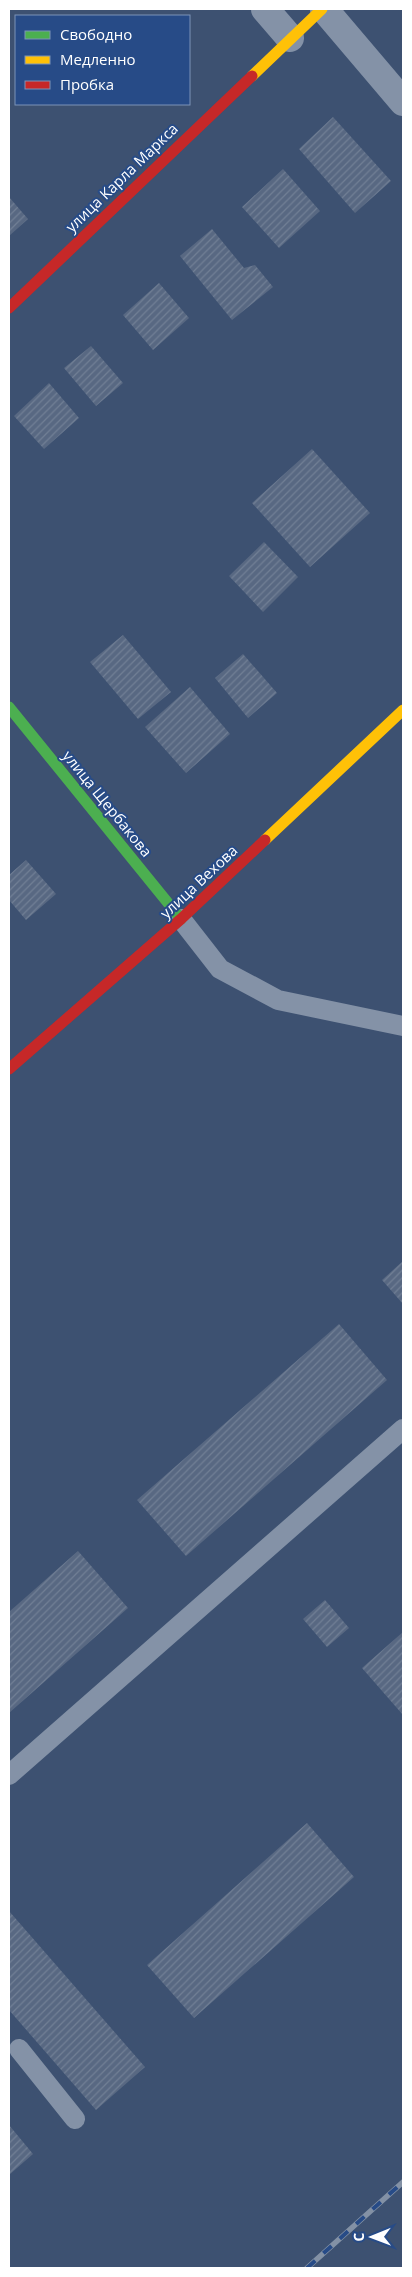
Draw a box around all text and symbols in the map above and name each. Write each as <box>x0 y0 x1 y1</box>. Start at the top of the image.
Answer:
legend <box>15 15 190 105</box>
text: Свободно <box>60 24 132 44</box>
text: Медленно <box>60 49 136 69</box>
text: Пробка <box>60 74 114 94</box>
street label: улица Карла Маркса <box>61 118 182 236</box>
street label: улица Щербакова <box>59 746 157 861</box>
street label: улица Вехова <box>155 840 241 922</box>
north arrow <box>347 2212 397 2262</box>
text: С <box>349 2233 368 2242</box>

